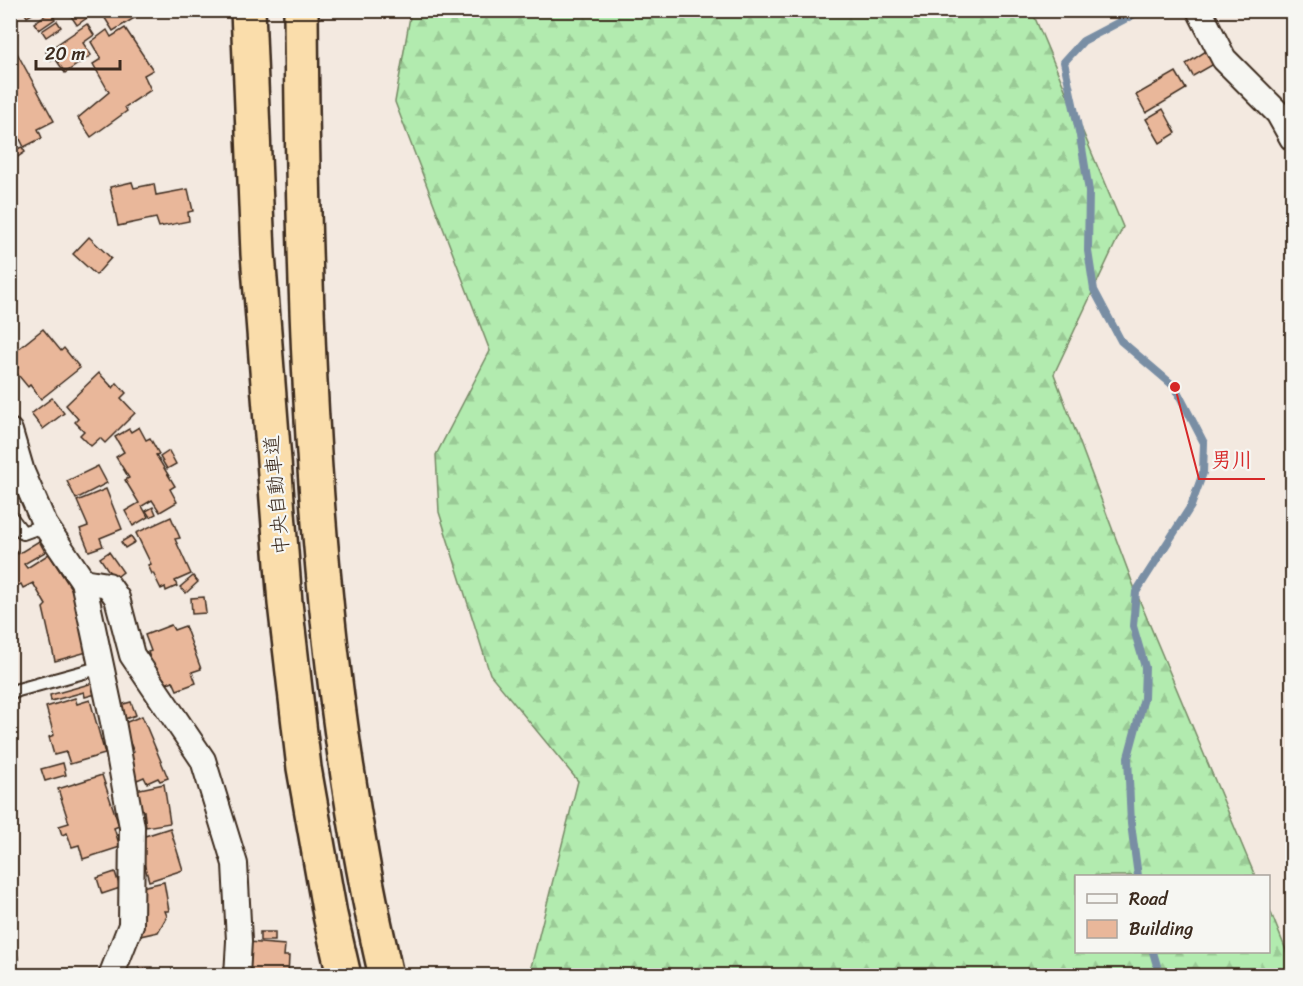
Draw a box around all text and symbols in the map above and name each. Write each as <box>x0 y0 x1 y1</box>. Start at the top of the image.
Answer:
scale bar <box>36 33 120 71</box>
text: 20 m <box>45 38 85 70</box>
street label: 中央自動車道 <box>254 434 299 556</box>
callout: 男川 <box>1199 440 1265 479</box>
text: 男川 <box>1211 441 1253 479</box>
legend <box>1075 875 1270 953</box>
text: Road <box>1129 883 1169 915</box>
text: Building <box>1129 913 1193 945</box>

